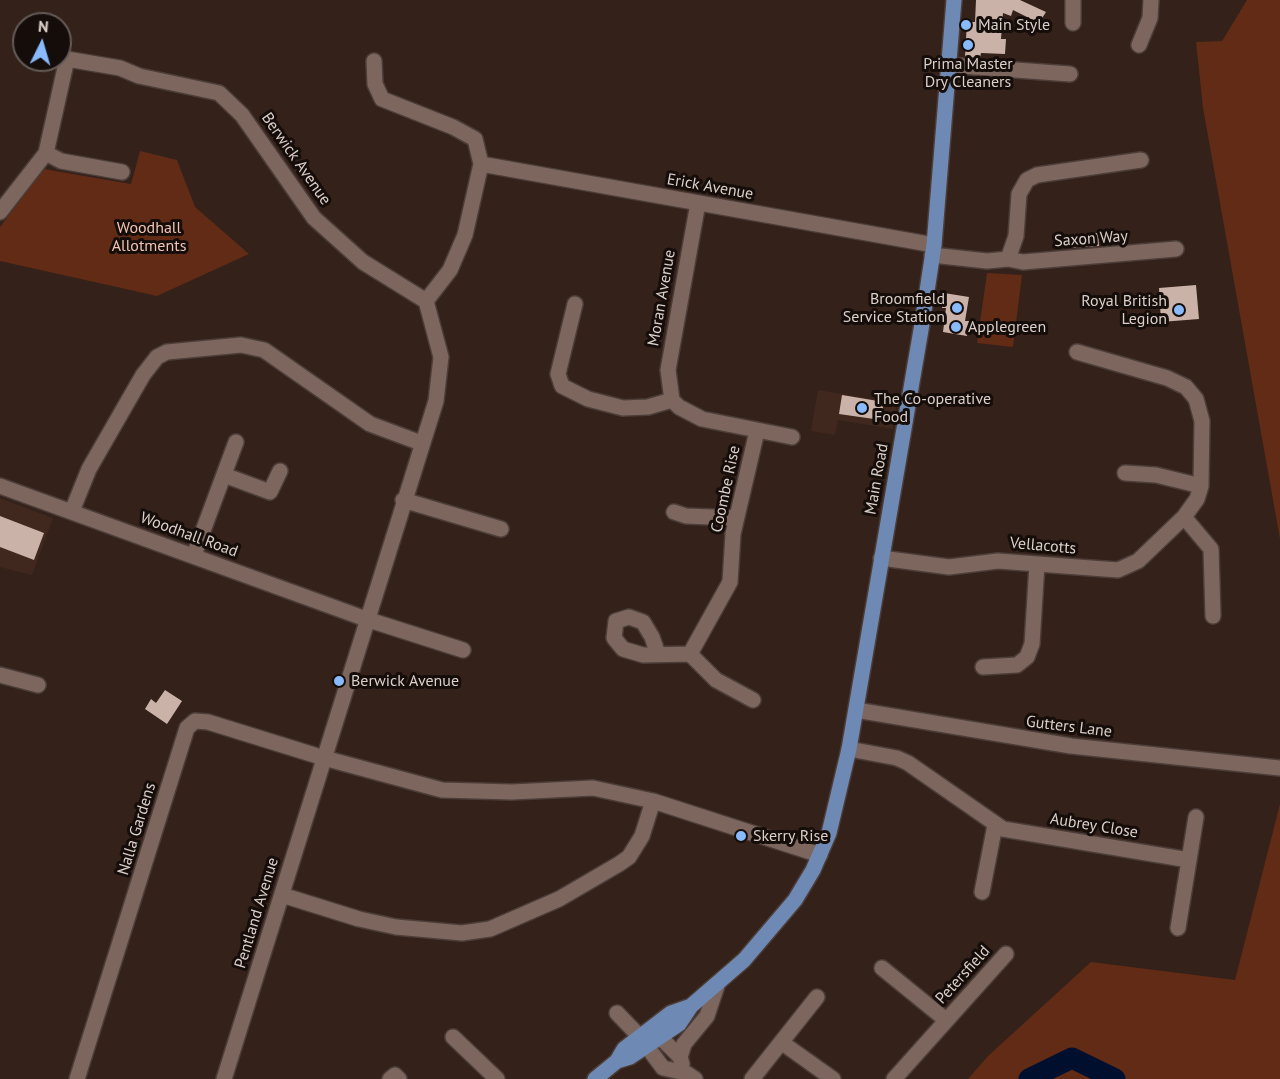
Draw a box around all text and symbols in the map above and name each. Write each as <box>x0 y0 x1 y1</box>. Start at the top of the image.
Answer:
north arrow <box>12 12 72 72</box>
place label: Main Style <box>978 15 1050 35</box>
text: N <box>37 16 49 36</box>
marker: Main Style <box>959 18 973 32</box>
marker: Prima Master Dry Cleaners <box>961 38 975 52</box>
place label: Prima Master Dry Cleaners <box>923 54 1013 92</box>
street label: Berwick Avenue <box>257 109 335 209</box>
street label: Erick Avenue <box>665 170 755 204</box>
park label: Woodhall Allotments <box>112 218 186 256</box>
street label: Saxon Way <box>1053 227 1129 251</box>
street label: Moran Avenue <box>644 248 680 348</box>
place label: Broomfield Service Station <box>843 289 945 327</box>
place label: Royal British Legion <box>1081 291 1167 329</box>
marker: Broomfield Service Station <box>950 301 964 315</box>
marker: Royal British Legion <box>1172 303 1186 317</box>
place label: Applegreen <box>968 317 1046 337</box>
marker: Applegreen <box>949 320 963 334</box>
place label: The Co-operative Food <box>874 389 991 427</box>
marker: The Co-operative Food <box>855 401 869 415</box>
street label: Main Road <box>861 442 893 516</box>
street label: Coombe Rise <box>707 444 745 534</box>
street label: Woodhall Road <box>138 508 240 562</box>
street label: Vellacotts <box>1009 534 1077 558</box>
place label: Berwick Avenue <box>351 671 459 691</box>
marker: Berwick Avenue <box>332 674 346 688</box>
street label: Gutters Lane <box>1025 712 1113 742</box>
street label: Nalla Gardens <box>114 780 160 878</box>
street label: Aubrey Close <box>1049 810 1139 842</box>
place label: Skerry Rise <box>753 826 828 846</box>
marker: Skerry Rise <box>734 829 748 843</box>
street label: Pentland Avenue <box>231 855 283 971</box>
street label: Petersfield <box>932 942 994 1008</box>

